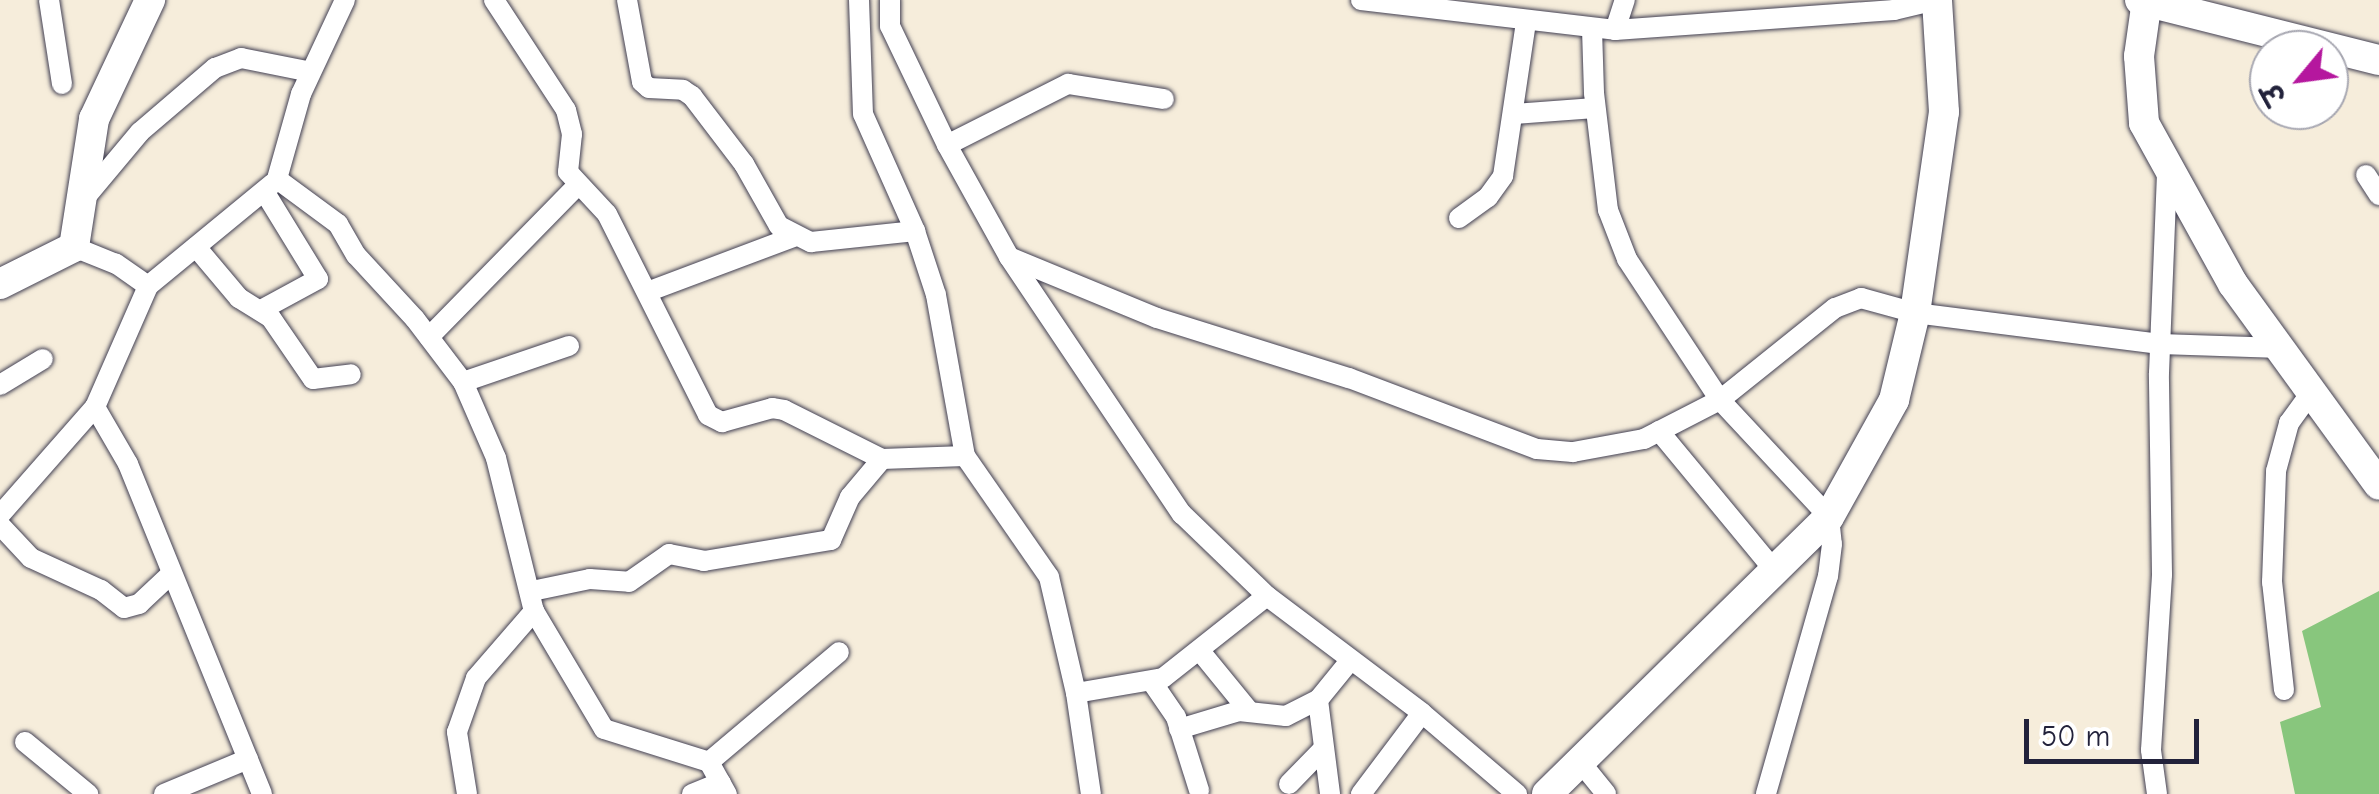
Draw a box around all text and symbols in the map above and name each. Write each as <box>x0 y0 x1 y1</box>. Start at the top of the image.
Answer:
north arrow <box>2249 30 2349 130</box>
text: उ <box>2256 78 2293 109</box>
scale bar <box>2029 699 2204 761</box>
text: 50 m <box>2041 719 2110 754</box>

